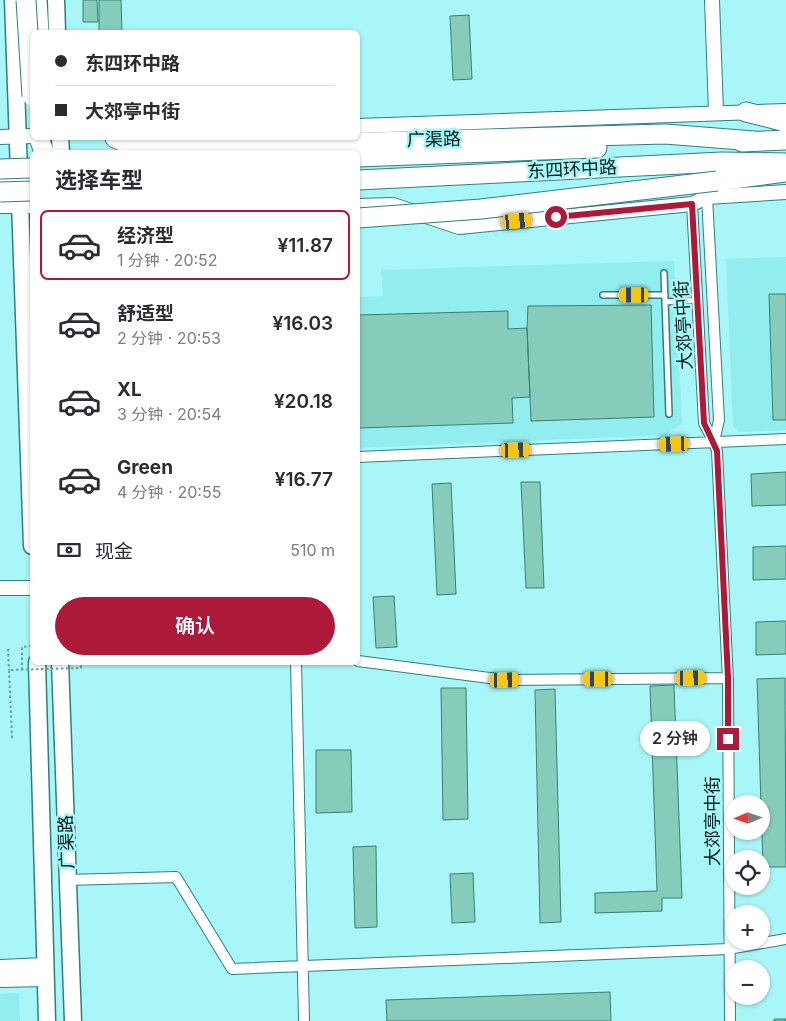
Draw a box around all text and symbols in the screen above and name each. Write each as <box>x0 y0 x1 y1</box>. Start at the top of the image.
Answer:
text: 东四环中路 <box>85 52 180 75</box>
text: 大郊亭中街 <box>85 100 180 123</box>
street label: 广渠路 <box>407 128 461 150</box>
street label: 东四环中路 <box>527 156 617 182</box>
text: 选择车型 <box>55 167 143 193</box>
route start <box>545 206 567 228</box>
car <box>501 212 532 230</box>
icon: car <box>57 223 102 268</box>
text: 经济型 <box>117 224 174 247</box>
text: ¥11.87 <box>278 234 333 257</box>
text: 1 分钟 · 20:52 <box>117 250 218 270</box>
street label: 大郊亭中街 <box>670 280 696 370</box>
car <box>619 288 649 303</box>
icon: car <box>57 301 102 346</box>
text: 舒适型 <box>117 302 174 325</box>
text: ¥16.03 <box>273 312 333 335</box>
text: 2 分钟 · 20:53 <box>117 328 221 348</box>
text: XL <box>117 378 142 401</box>
icon: car <box>57 379 102 424</box>
text: ¥20.18 <box>274 390 333 413</box>
text: 3 分钟 · 20:54 <box>117 404 222 424</box>
car <box>658 436 689 452</box>
car <box>500 442 531 458</box>
text: Green <box>117 456 173 479</box>
icon: car <box>57 457 102 502</box>
text: ¥16.77 <box>275 468 333 491</box>
text: 4 分钟 · 20:55 <box>117 482 221 502</box>
icon: cash <box>55 536 83 564</box>
text: 现金 <box>95 540 133 563</box>
text: 510 m <box>290 540 335 560</box>
button: 确认 <box>55 597 335 655</box>
car <box>675 670 706 686</box>
car <box>489 672 520 688</box>
car <box>583 672 613 687</box>
callout: 2 分钟 <box>640 722 710 756</box>
text: 2 分钟 <box>652 728 698 748</box>
route end <box>717 728 739 750</box>
street label: 大郊亭中街 <box>702 776 723 866</box>
north arrow <box>725 795 770 840</box>
map controls <box>725 795 770 1005</box>
street label: 广渠路 <box>55 815 77 869</box>
button: locate <box>725 850 770 895</box>
button: + <box>725 905 770 950</box>
button: − <box>725 960 770 1005</box>

